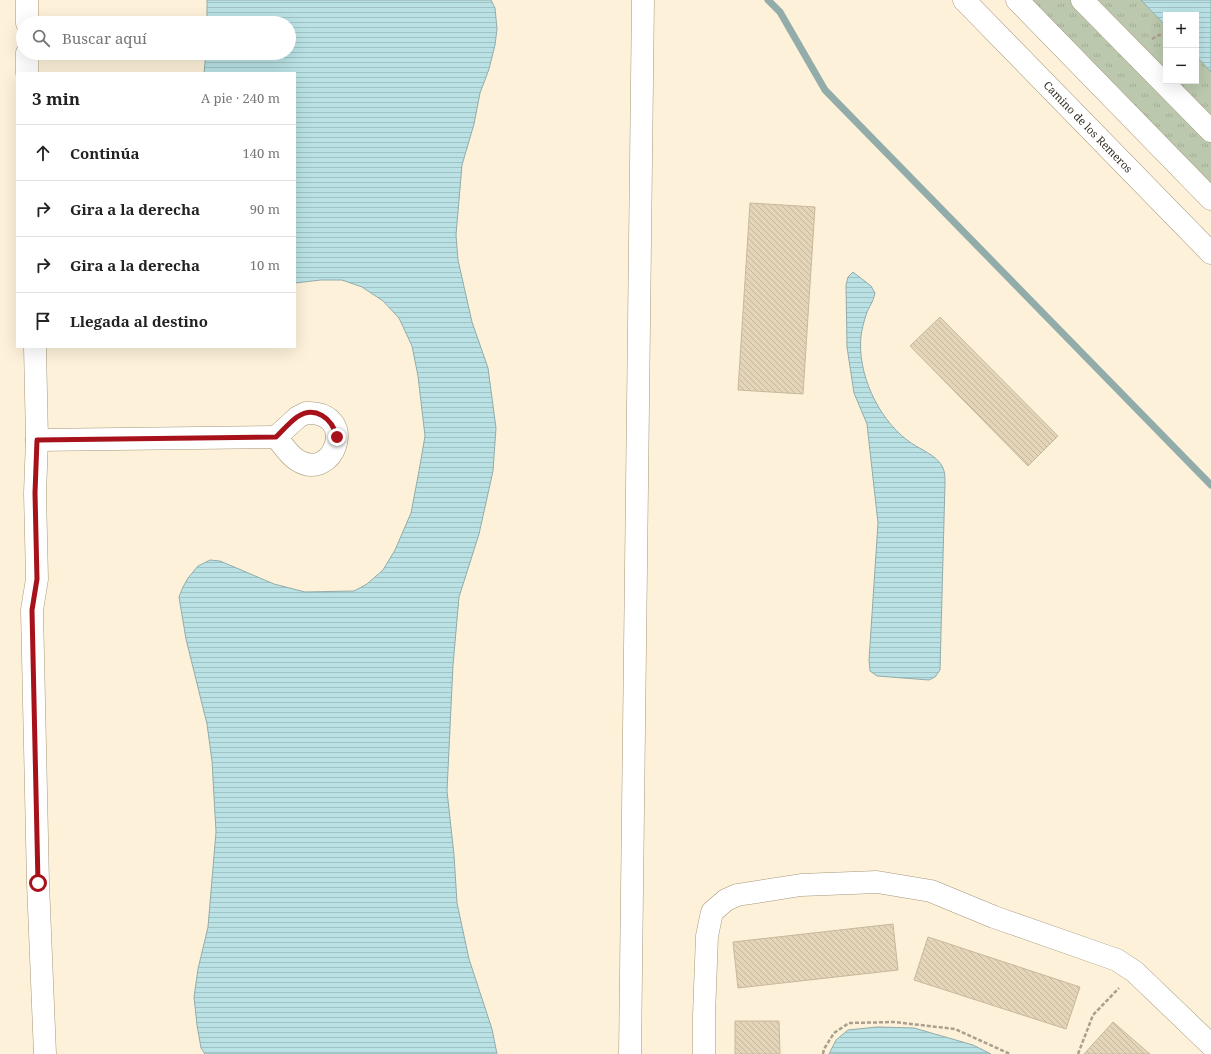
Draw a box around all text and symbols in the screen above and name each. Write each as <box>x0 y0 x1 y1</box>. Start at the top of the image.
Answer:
map controls <box>1163 12 1199 84</box>
button: + <box>1163 12 1199 48</box>
search box <box>16 16 296 60</box>
icon: search <box>30 27 52 49</box>
text: Buscar aquí <box>62 28 147 48</box>
button: − <box>1163 48 1199 84</box>
street label: Camino de los Remeros <box>1041 78 1136 176</box>
text: 3 min <box>32 87 80 110</box>
text: A pie · 240 m <box>201 89 280 107</box>
icon: ahead <box>32 142 54 164</box>
text: Continúa <box>70 143 140 163</box>
text: 140 m <box>243 144 280 162</box>
icon: right <box>32 198 54 220</box>
text: Gira a la derecha <box>70 199 200 219</box>
text: 90 m <box>250 200 280 218</box>
icon: right <box>32 254 54 276</box>
text: Gira a la derecha <box>70 255 200 275</box>
text: 10 m <box>250 256 280 274</box>
icon: arrive <box>32 310 54 332</box>
text: Llegada al destino <box>70 311 208 331</box>
route end <box>328 428 346 446</box>
route start <box>29 874 47 892</box>

